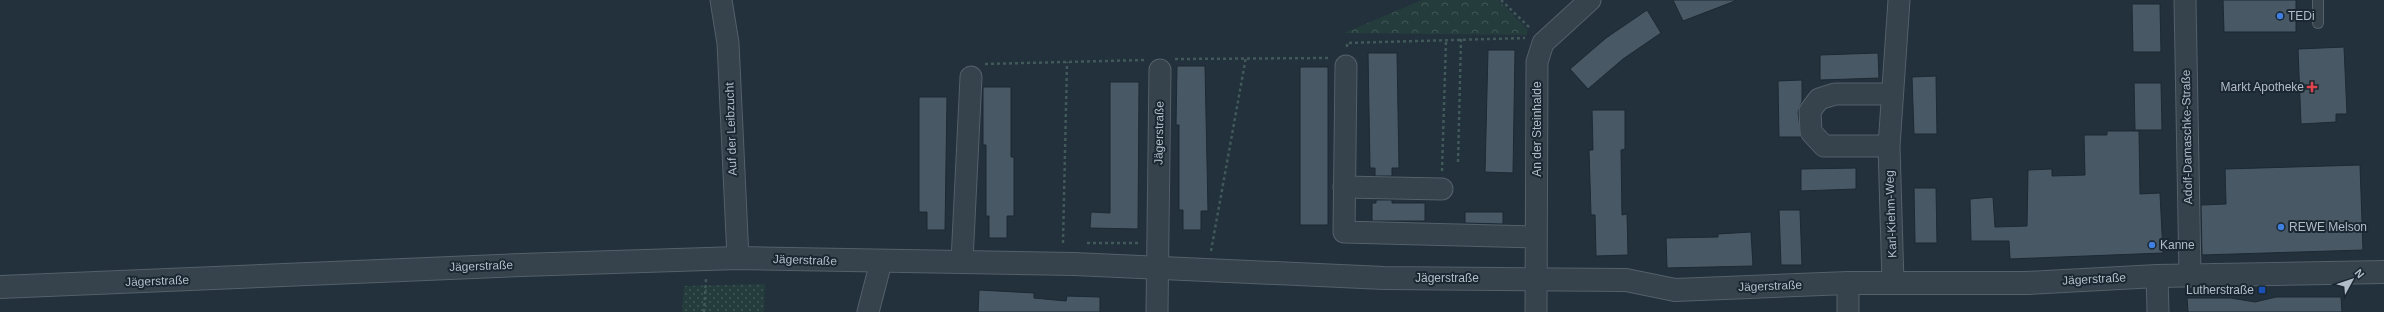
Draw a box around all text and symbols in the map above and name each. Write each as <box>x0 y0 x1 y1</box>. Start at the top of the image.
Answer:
place label: TEDi <box>2288 9 2315 23</box>
marker: TEDi <box>2275 11 2285 21</box>
street label: Adolf-Damaschke-Straße <box>2179 69 2195 204</box>
place label: Markt Apotheke <box>2221 80 2304 94</box>
street label: Auf der Leibzucht <box>722 81 740 176</box>
street label: An der Steinhalde <box>1530 81 1544 177</box>
marker: Markt Apotheke <box>2307 82 2317 92</box>
street label: Jägerstraße <box>1151 101 1167 165</box>
street label: Karl-Kiehm-Weg <box>1882 170 1900 258</box>
place label: REWE Melson <box>2289 220 2367 234</box>
marker: REWE Melson <box>2276 222 2286 232</box>
place label: Kanne <box>2160 238 2195 252</box>
marker: Kanne <box>2147 240 2157 250</box>
street label: Jägerstraße <box>773 252 838 268</box>
street label: Jägerstraße <box>449 258 514 274</box>
north arrow <box>2332 260 2372 300</box>
text: N <box>2353 267 2367 281</box>
street label: Jägerstraße <box>2062 270 2127 288</box>
street label: Jägerstraße <box>1415 271 1479 285</box>
street label: Jägerstraße <box>125 273 190 289</box>
street label: Jägerstraße <box>1738 278 1803 294</box>
place label: Lutherstraße <box>2186 283 2254 297</box>
marker: Lutherstraße <box>2257 285 2267 295</box>

